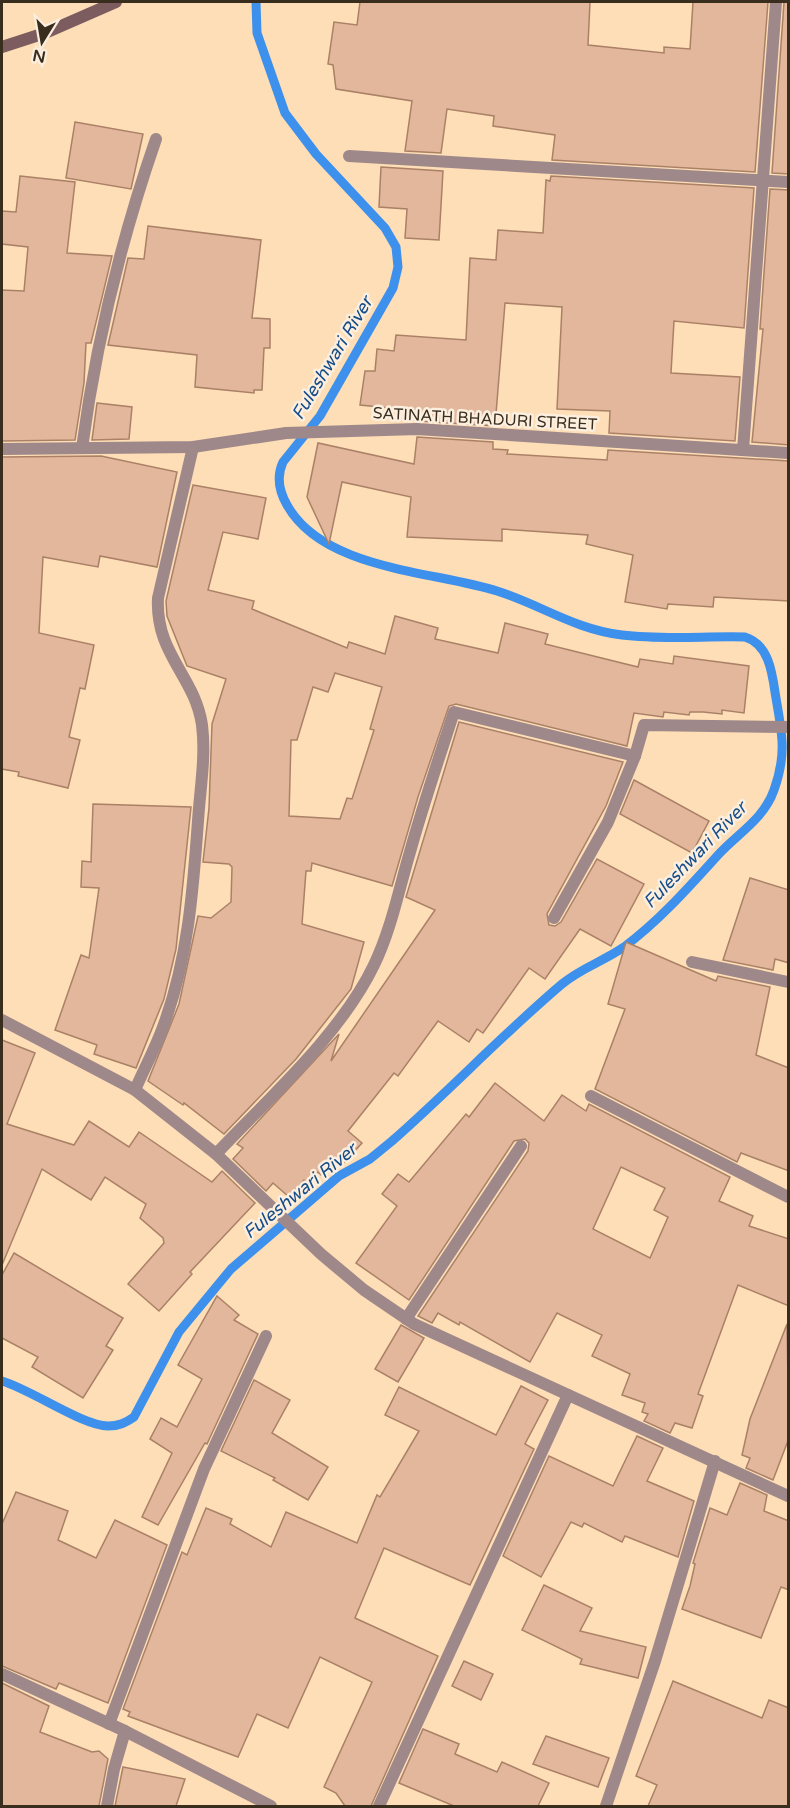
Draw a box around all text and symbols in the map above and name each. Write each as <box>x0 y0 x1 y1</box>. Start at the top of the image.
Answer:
north arrow <box>12 12 72 72</box>
text: N <box>31 45 48 67</box>
water label: Fuleshwari River <box>287 291 378 423</box>
street label: SATINATH BHADURI STREET <box>372 403 598 435</box>
water label: Fuleshwari River <box>639 796 753 913</box>
water label: Fuleshwari River <box>239 1137 363 1243</box>

